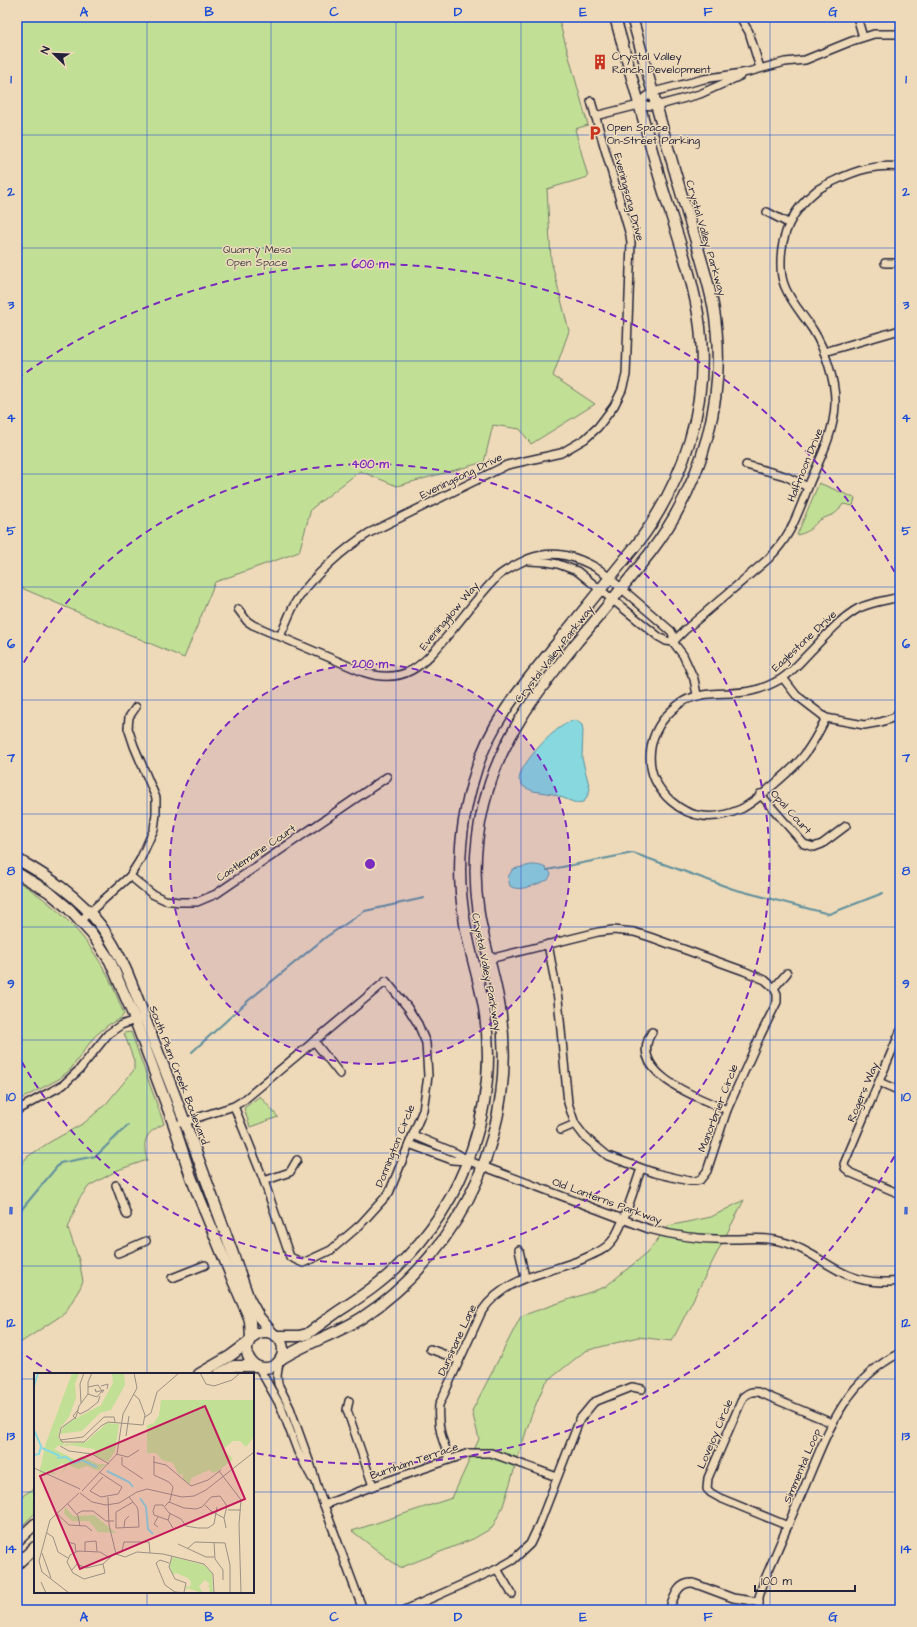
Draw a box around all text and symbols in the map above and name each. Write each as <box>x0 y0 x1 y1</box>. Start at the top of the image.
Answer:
text: A <box>80 3 89 21</box>
text: B <box>204 3 214 21</box>
text: C <box>329 3 339 21</box>
text: D <box>454 3 463 21</box>
text: E <box>579 3 587 21</box>
text: F <box>703 3 713 21</box>
text: G <box>828 3 838 21</box>
north arrow <box>34 34 74 74</box>
text: N <box>37 44 54 56</box>
place label: Crystal Valley Ranch Development <box>612 49 712 77</box>
building icon: Crystal Valley Ranch Development <box>591 53 609 71</box>
text: 1 <box>10 70 12 88</box>
text: 1 <box>905 70 907 88</box>
place label: Open Space On-Street Parking <box>607 120 700 149</box>
parking icon: Open Space On-Street Parking <box>586 124 604 142</box>
street label: Eveningsong Drive <box>609 151 648 243</box>
street label: Crystal Valley Parkway <box>681 178 730 298</box>
text: 2 <box>6 183 15 201</box>
text: 2 <box>901 183 910 201</box>
park label: Quarry Mesa Open Space <box>223 242 291 270</box>
text: 600 m <box>352 256 389 273</box>
text: 3 <box>7 296 15 314</box>
text: 3 <box>902 296 910 314</box>
text: 4 <box>7 409 16 427</box>
text: 4 <box>902 409 911 427</box>
street label: Halfmoon Drive <box>783 426 827 504</box>
street label: Eveningsong Drive <box>417 449 505 503</box>
text: 400 m <box>351 456 389 473</box>
text: 5 <box>6 522 16 540</box>
text: 5 <box>901 522 911 540</box>
street label: Eveningglow Way <box>416 578 483 654</box>
street label: Crystal Valley Parkway <box>511 602 598 706</box>
street label: Eaglestone Drive <box>768 607 841 676</box>
text: 6 <box>7 635 16 653</box>
text: 6 <box>902 635 911 653</box>
text: 200 m <box>351 656 389 673</box>
text: 7 <box>6 749 16 767</box>
text: 7 <box>901 749 911 767</box>
street label: Opal Court <box>767 786 815 838</box>
street label: Castlemaine Court <box>213 821 299 885</box>
centre of rings <box>363 857 377 871</box>
text: 8 <box>7 862 16 880</box>
text: 8 <box>902 862 911 880</box>
street label: Crystal Valley Parkway <box>467 912 506 1032</box>
text: 9 <box>7 975 15 993</box>
text: 9 <box>902 975 910 993</box>
street label: South Plum Creek Boulevard <box>146 1003 213 1147</box>
street label: Rogers Way <box>844 1060 883 1125</box>
street label: Manorbrier Circle <box>694 1062 742 1154</box>
text: 10 <box>6 1088 17 1106</box>
text: 10 <box>901 1088 912 1106</box>
street label: Donnington Circle <box>372 1102 419 1190</box>
street label: Old Lanterns Parkway <box>550 1174 664 1229</box>
text: 11 <box>9 1201 13 1219</box>
text: 11 <box>904 1201 908 1219</box>
street label: Dunsinane Lane <box>434 1302 480 1378</box>
text: 12 <box>6 1314 16 1332</box>
text: 12 <box>901 1314 911 1332</box>
inset map <box>34 1373 254 1593</box>
street label: Lovejoy Circle <box>694 1397 737 1471</box>
street label: Simmental Loop <box>780 1426 824 1506</box>
text: 13 <box>7 1427 16 1445</box>
text: 13 <box>902 1427 911 1445</box>
street label: Burnham Terrace <box>368 1439 460 1483</box>
text: 14 <box>6 1540 16 1558</box>
text: 14 <box>901 1540 911 1558</box>
scale bar <box>755 1567 855 1593</box>
text: 100 m <box>761 1573 792 1590</box>
text: A <box>80 1608 89 1626</box>
text: B <box>204 1608 214 1626</box>
text: C <box>329 1608 339 1626</box>
text: D <box>454 1608 463 1626</box>
text: E <box>579 1608 587 1626</box>
text: F <box>703 1608 713 1626</box>
text: G <box>828 1608 838 1626</box>

